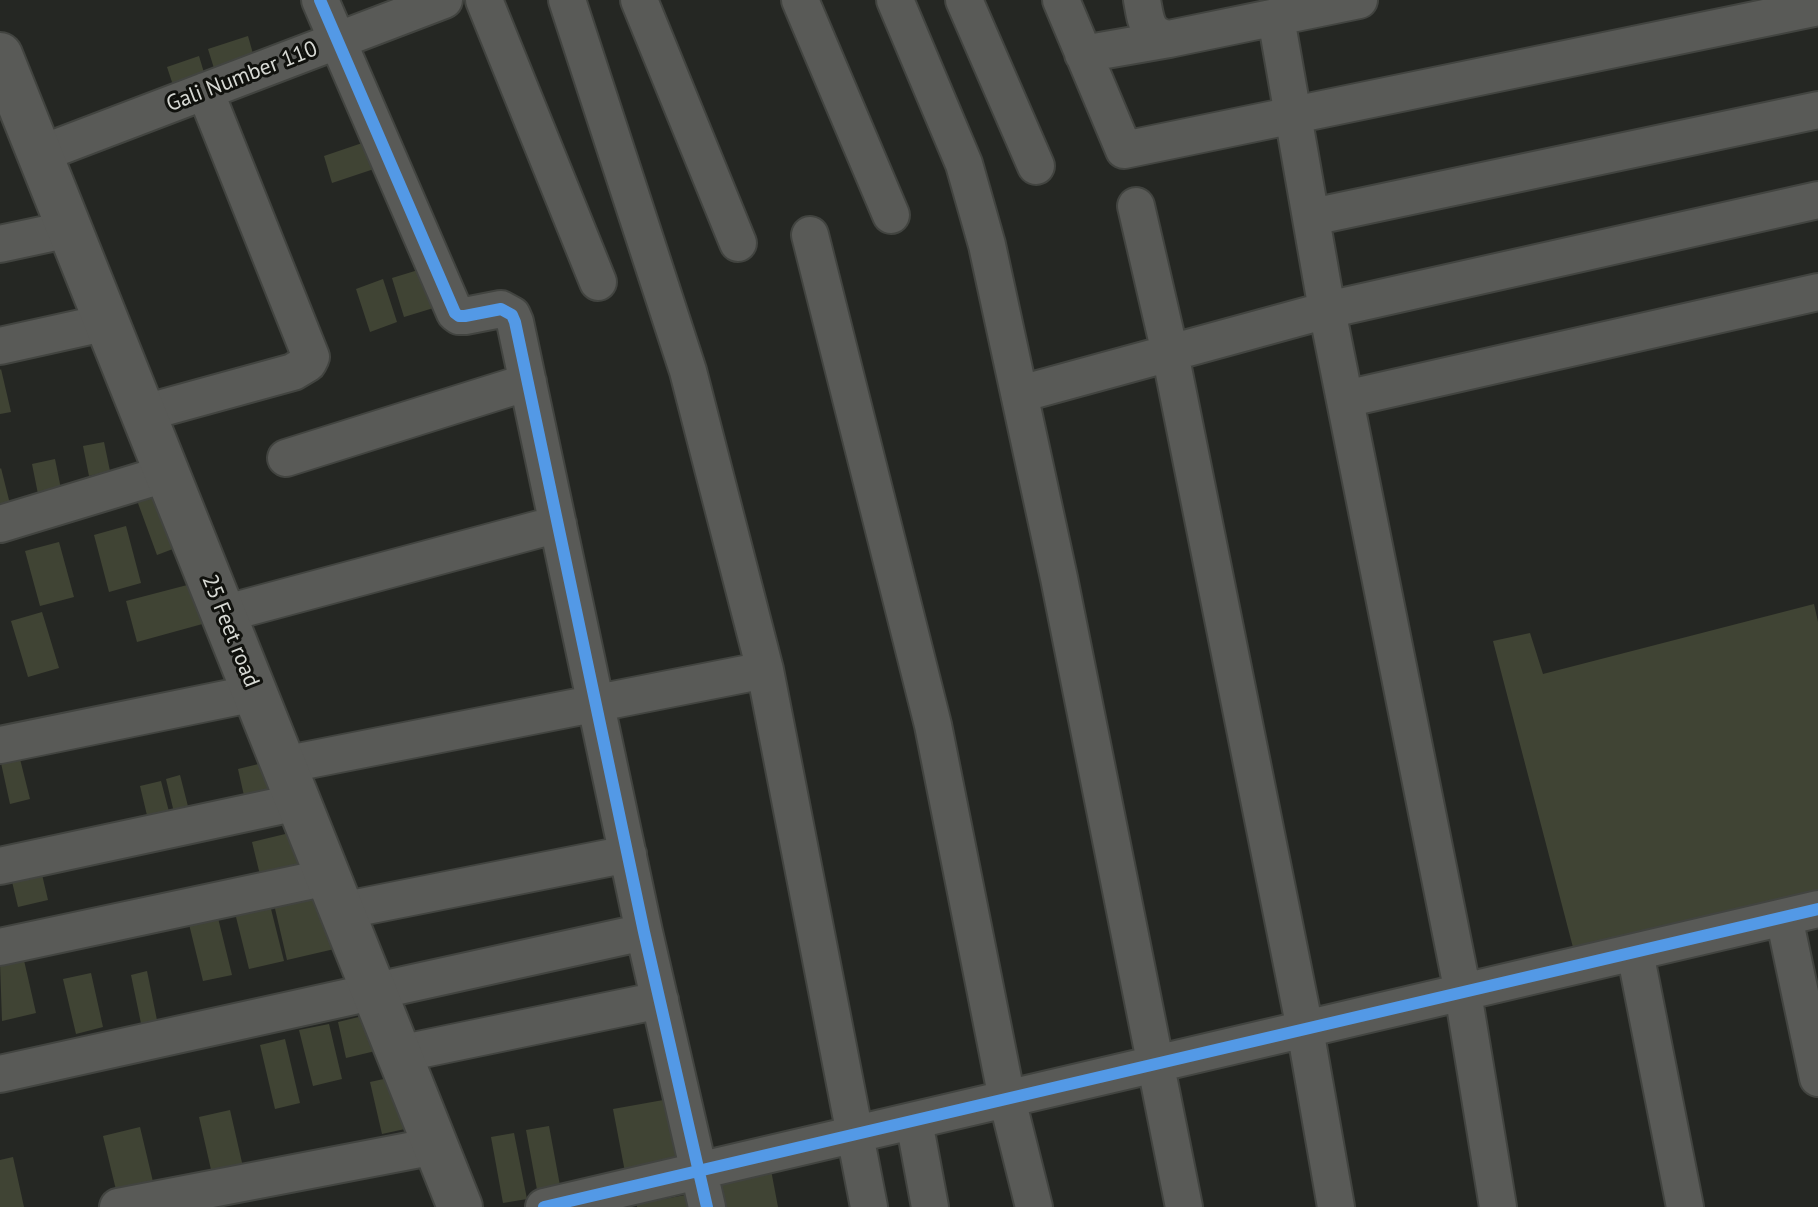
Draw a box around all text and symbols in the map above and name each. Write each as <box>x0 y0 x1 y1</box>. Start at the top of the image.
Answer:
street label: Gali Number 110 <box>163 36 321 118</box>
street label: 25 Feet road <box>196 571 264 691</box>

